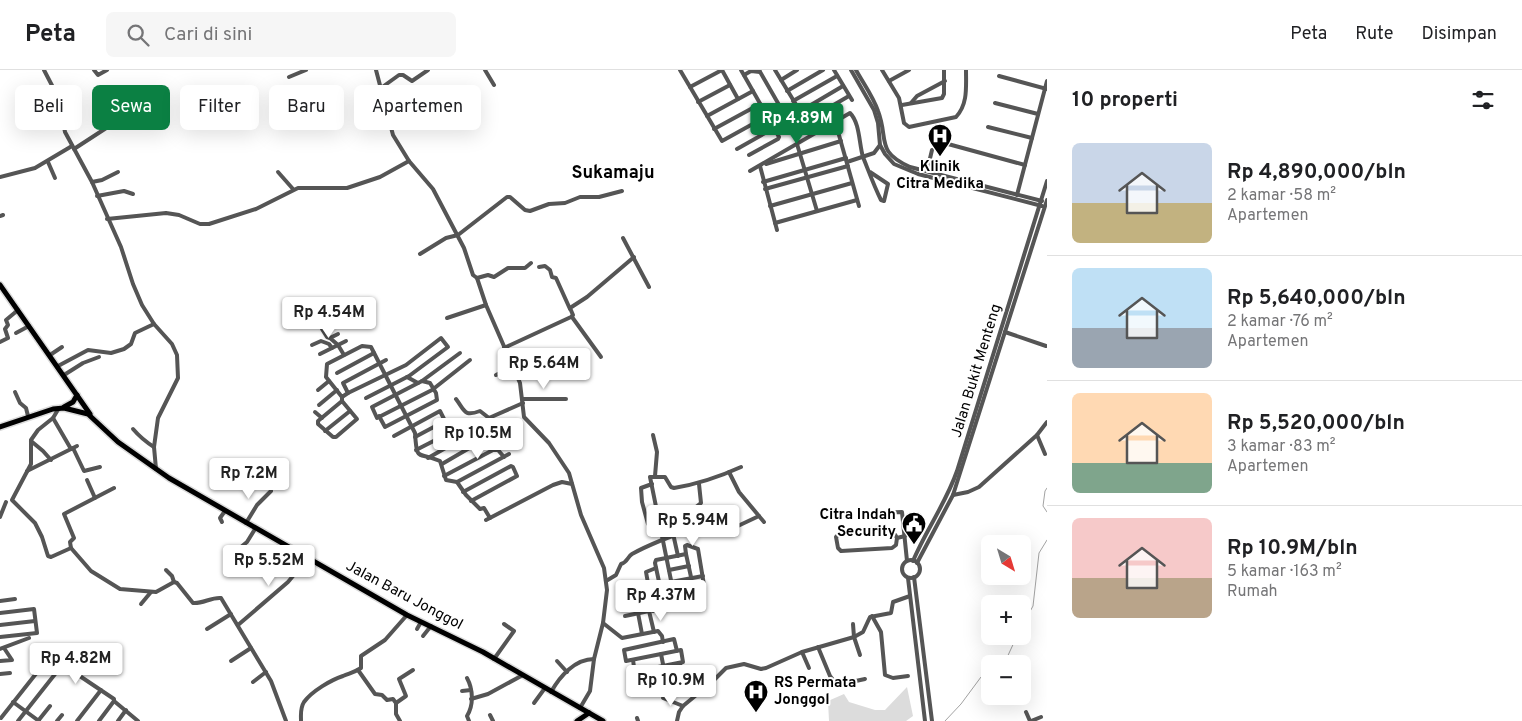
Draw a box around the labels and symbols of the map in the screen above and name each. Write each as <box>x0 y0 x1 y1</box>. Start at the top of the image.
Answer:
pin: Rp 4.89M <box>745 102 849 145</box>
hospital icon: Klinik Citra Medika <box>927 123 953 157</box>
place label: Klinik Citra Medika <box>896 158 984 194</box>
district label: Sukamaju <box>571 162 655 185</box>
pin: Rp 4.54M <box>277 296 381 339</box>
street label: Jalan Bukit Menteng <box>948 302 1006 440</box>
pin: Rp 5.64M <box>492 348 596 390</box>
pin: Rp 10.5M <box>426 418 530 460</box>
pin: Rp 7.2M <box>203 458 295 500</box>
pin: Rp 5.94M <box>641 504 745 547</box>
place label: Citra Indah Security <box>819 506 896 542</box>
public building icon: Citra Indah Security <box>901 511 927 545</box>
north arrow <box>981 535 1031 585</box>
pin: Rp 5.52M <box>217 544 321 587</box>
street label: Jalan Baru Jonggol <box>342 557 466 635</box>
pin: Rp 4.37M <box>609 580 713 622</box>
pin: Rp 4.82M <box>24 642 128 685</box>
pin: Rp 10.9M <box>619 664 723 707</box>
place label: RS Permata Jonggol <box>774 674 856 710</box>
hospital icon: RS Permata Jonggol <box>743 679 769 713</box>

